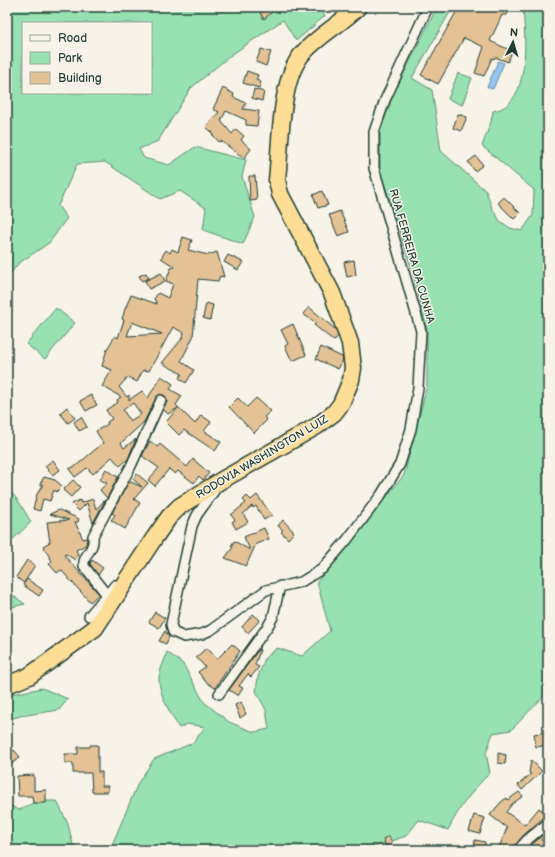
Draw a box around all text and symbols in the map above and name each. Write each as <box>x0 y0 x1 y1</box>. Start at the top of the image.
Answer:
legend <box>22 22 152 94</box>
north arrow <box>493 22 533 62</box>
text: N <box>509 26 519 39</box>
text: Road <box>58 31 87 46</box>
text: Park <box>58 51 82 66</box>
text: Building <box>58 71 102 86</box>
street label: RUA FERREIRA DA CUNHA <box>387 187 438 325</box>
street label: RODOVIA WASHINGTON LUIZ <box>194 412 331 502</box>

